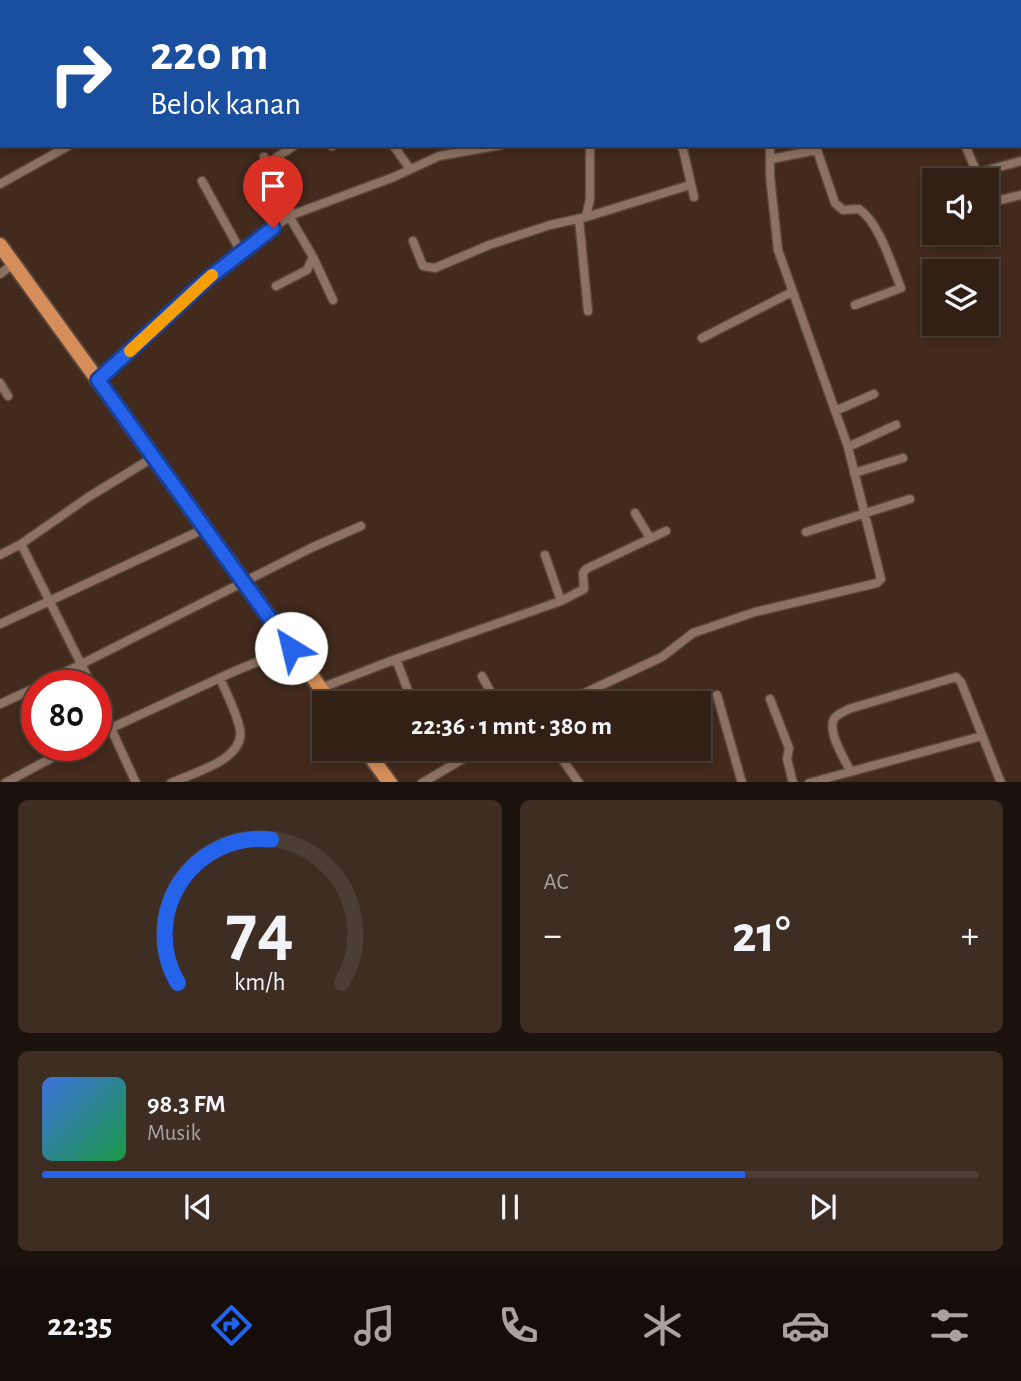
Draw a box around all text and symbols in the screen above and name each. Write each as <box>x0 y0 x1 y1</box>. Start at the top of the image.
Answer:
icon: right <box>35 28 126 119</box>
text: 220 m <box>150 30 269 79</box>
text: Belok kanan <box>150 88 301 120</box>
pin <box>243 156 303 228</box>
icon: arrive <box>254 167 292 205</box>
map controls <box>922 168 999 336</box>
button: sound <box>922 168 999 245</box>
button: layers <box>922 259 999 336</box>
position arrow <box>254 611 328 685</box>
speed limit sign: 80 <box>21 670 112 761</box>
text: 22:36 · 1 mnt · 380 m <box>411 713 612 739</box>
text: AC <box>544 871 568 894</box>
text: 74 <box>226 895 294 968</box>
text: 21° <box>732 909 790 961</box>
text: − <box>544 917 562 955</box>
text: + <box>961 917 979 955</box>
text: km/h <box>234 969 286 994</box>
text: 98.3 FM <box>147 1091 226 1117</box>
text: Musik <box>147 1122 201 1145</box>
icon: previous <box>179 1188 217 1226</box>
icon: pause <box>491 1188 529 1226</box>
icon: next <box>804 1188 842 1226</box>
icon: directions <box>207 1301 256 1350</box>
icon: music <box>350 1301 399 1350</box>
icon: phone <box>494 1301 543 1350</box>
icon: climate <box>638 1301 687 1350</box>
icon: car <box>781 1301 830 1350</box>
icon: filters <box>925 1301 974 1350</box>
text: 22:35 <box>47 1309 112 1341</box>

